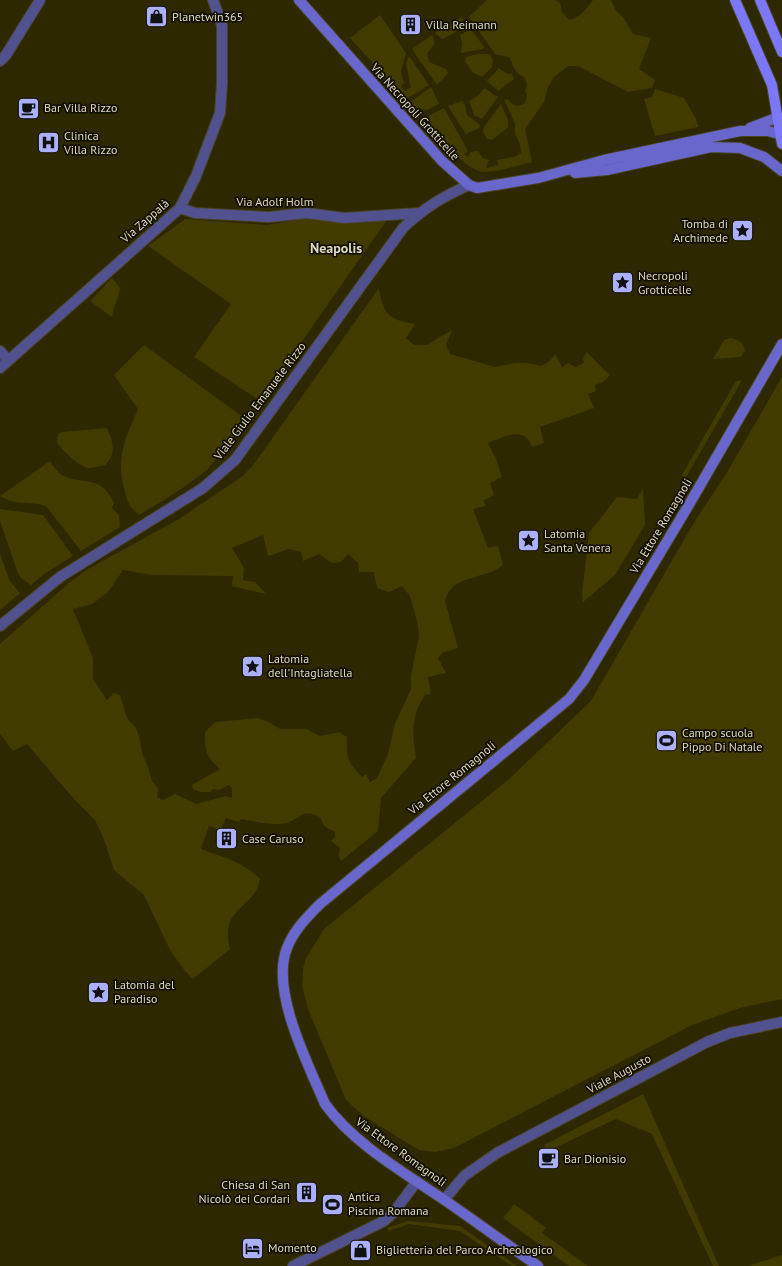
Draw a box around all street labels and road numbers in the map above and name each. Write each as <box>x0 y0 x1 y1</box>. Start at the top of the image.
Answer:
street label: Via Necropoli Grotticelle <box>367 59 463 163</box>
street label: Via Adolf Holm <box>236 194 314 209</box>
street label: Via Zappalà <box>117 195 172 246</box>
street label: Viale Giulio Emanuele Rizzo <box>210 339 309 463</box>
street label: Via Ettore Romagnoli <box>626 475 695 577</box>
street label: Via Ettore Romagnoli <box>404 738 498 818</box>
street label: Viale Augusto <box>583 1050 653 1097</box>
street label: Via Ettore Romagnoli <box>352 1113 450 1189</box>

